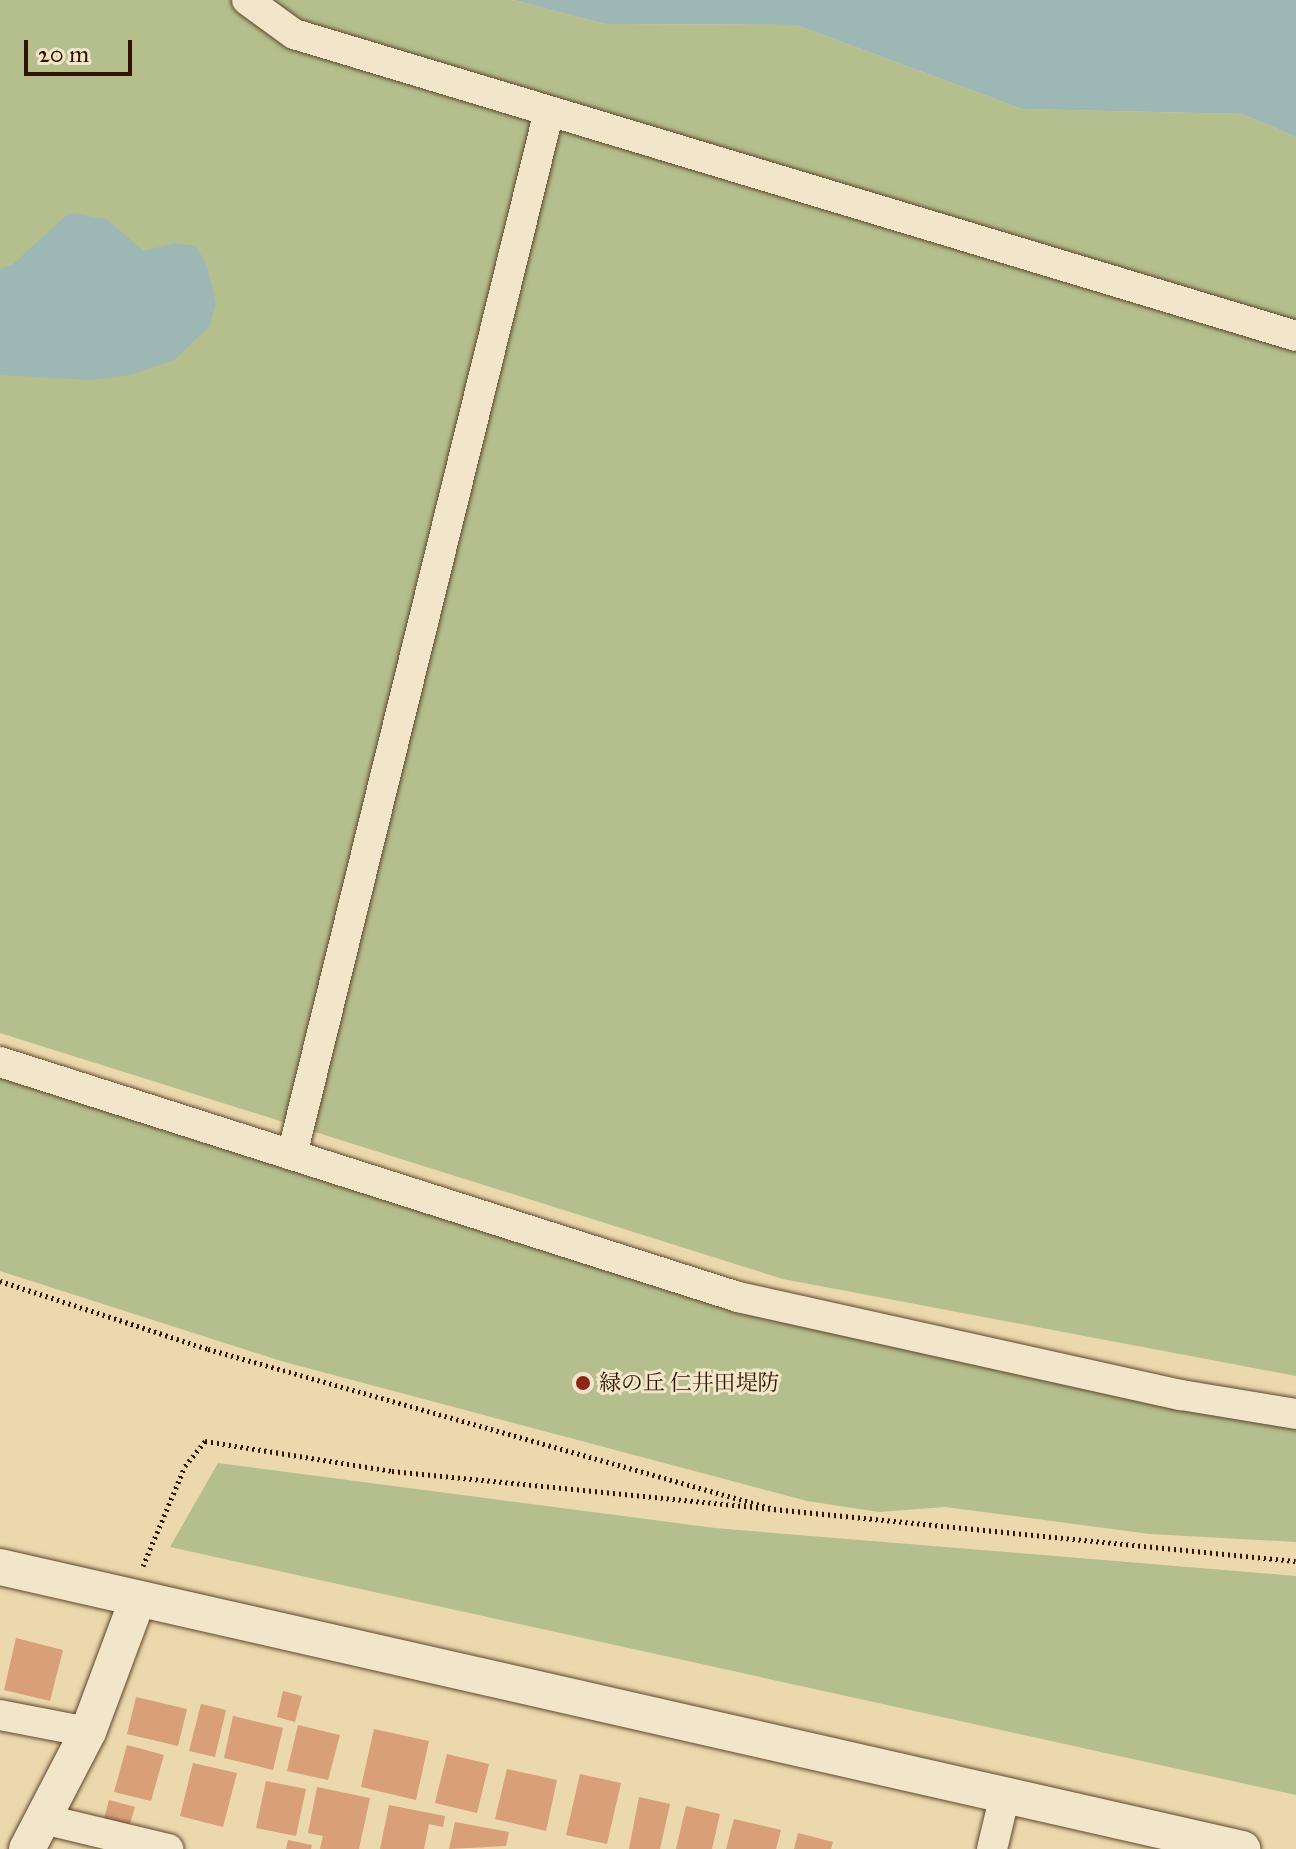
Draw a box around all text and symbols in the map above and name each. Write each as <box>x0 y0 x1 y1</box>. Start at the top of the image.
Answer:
scale bar <box>28 24 136 74</box>
text: 20 m <box>38 39 89 69</box>
place label: 緑の丘 仁井田堤防 <box>599 1370 780 1396</box>
marker: 緑の丘 仁井田堤防 <box>574 1374 592 1392</box>

